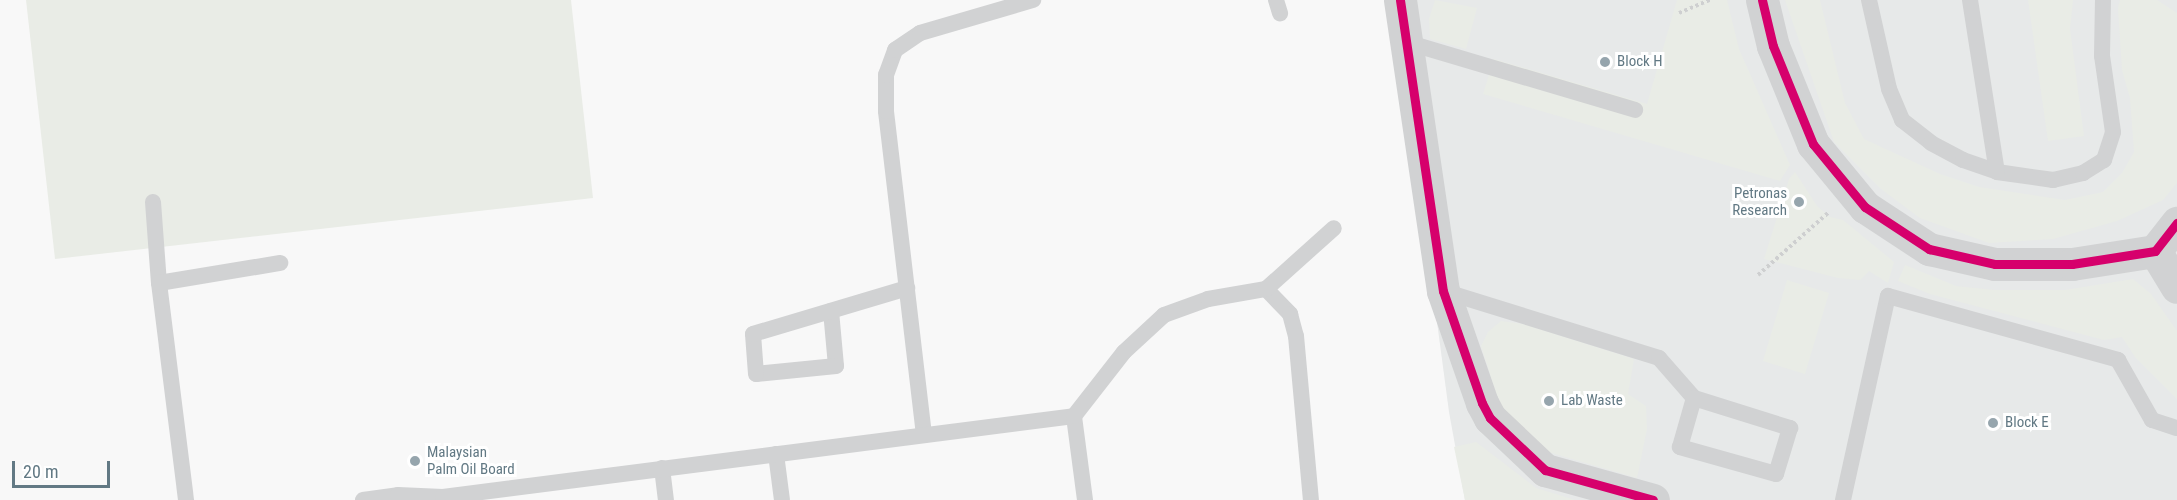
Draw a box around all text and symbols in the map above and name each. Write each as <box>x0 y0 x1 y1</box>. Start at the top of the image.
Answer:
place label: Block H <box>1617 53 1663 71</box>
marker: Block H <box>1598 55 1612 69</box>
place label: Petronas Research <box>1732 184 1787 219</box>
marker: Petronas Research <box>1792 195 1806 209</box>
place label: Lab Waste <box>1561 392 1623 410</box>
marker: Lab Waste <box>1542 394 1556 408</box>
place label: Block E <box>2005 414 2049 432</box>
marker: Block E <box>1986 416 2000 430</box>
place label: Malaysian Palm Oil Board <box>427 443 515 478</box>
scale bar <box>15 449 112 487</box>
marker: Malaysian Palm Oil Board <box>408 454 422 468</box>
text: 20 m <box>23 461 58 482</box>

